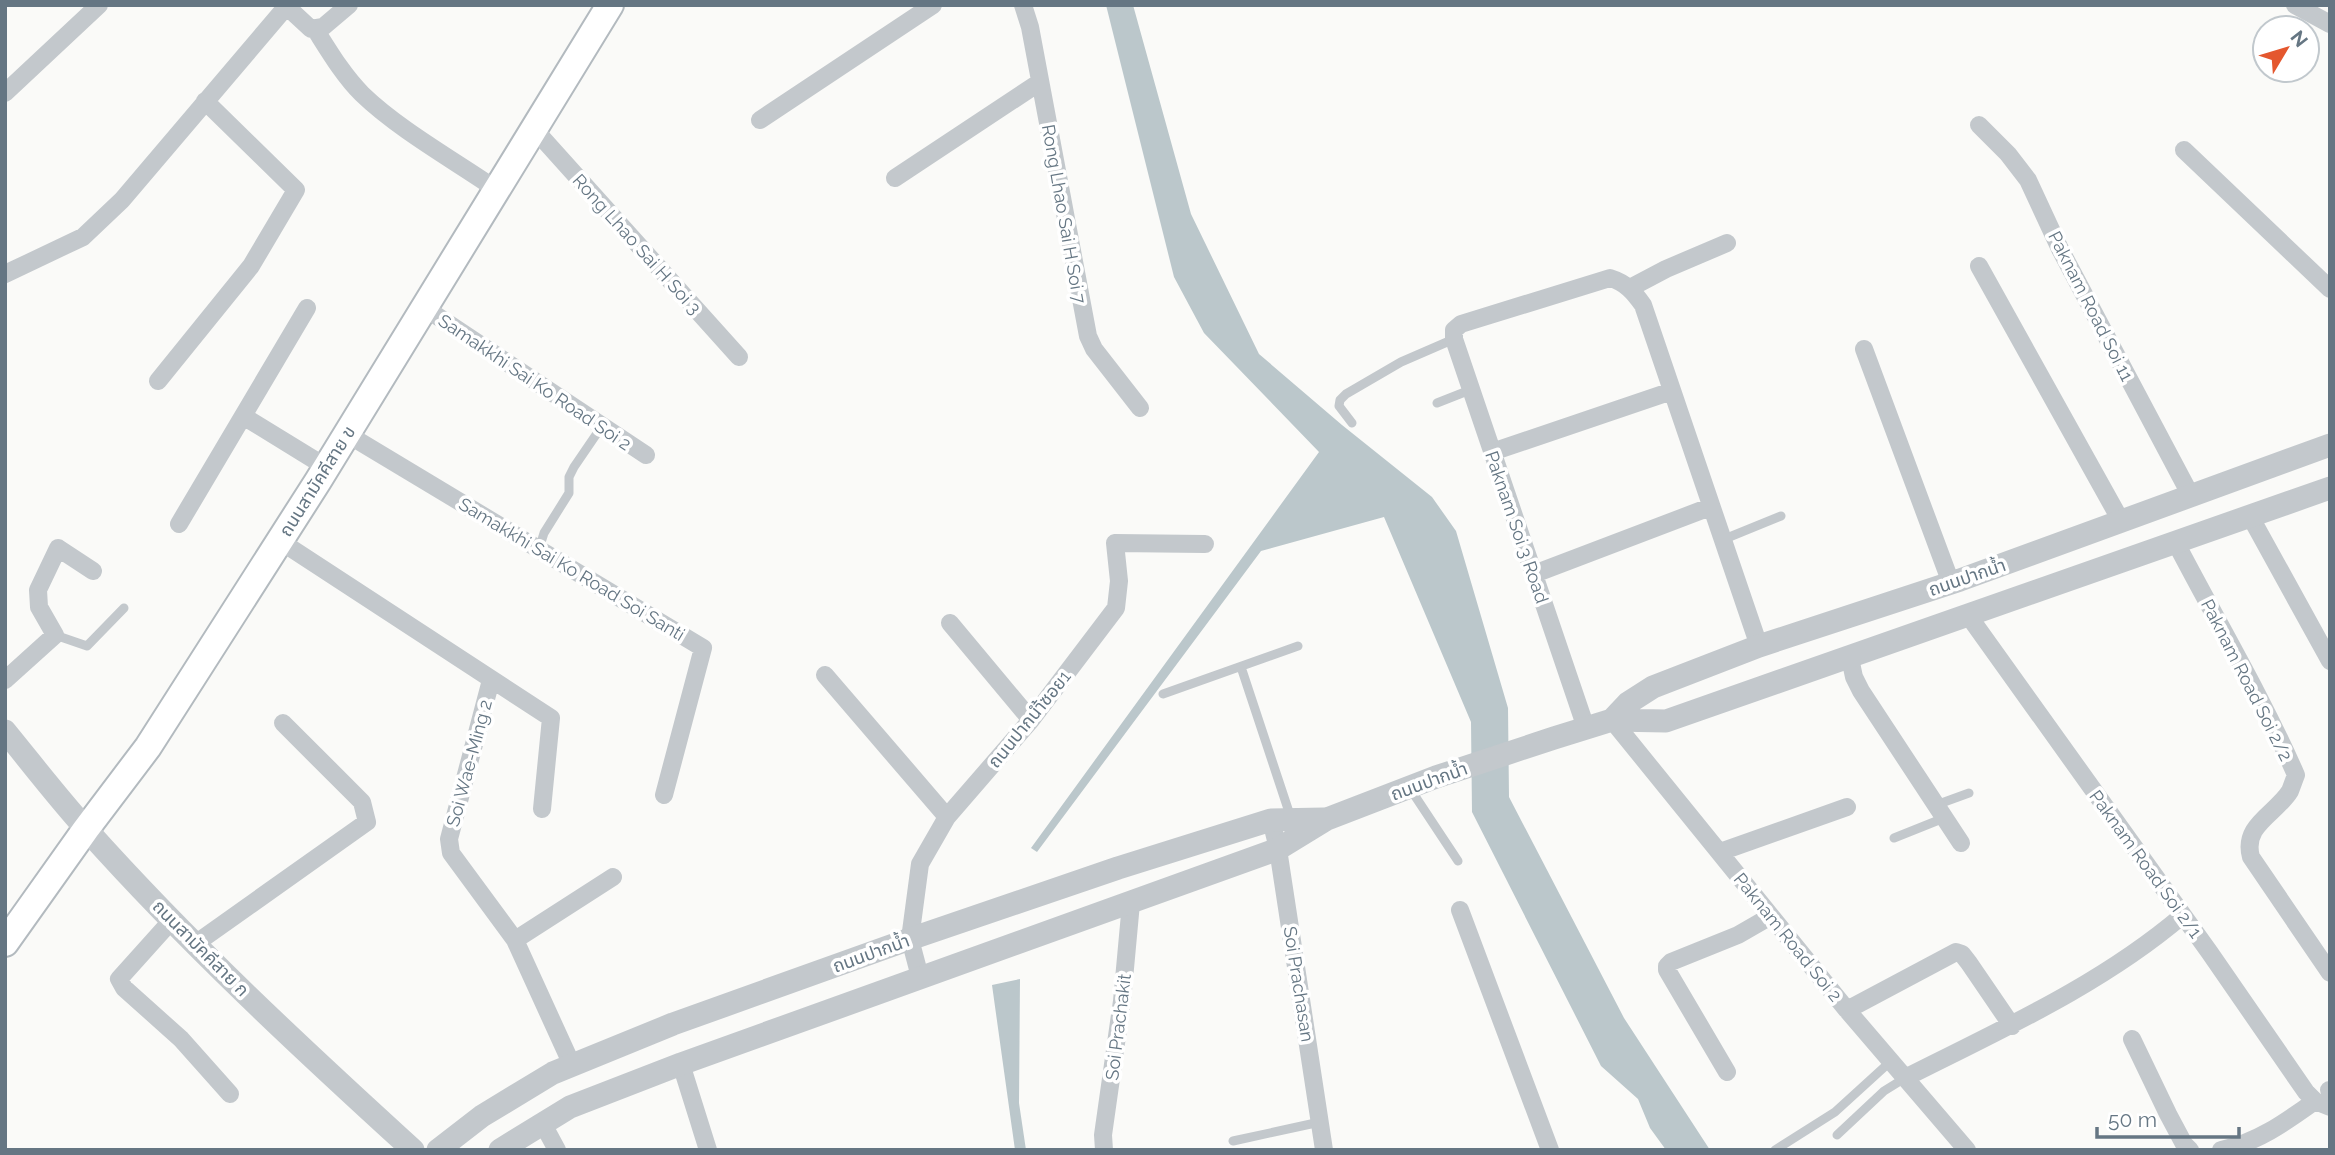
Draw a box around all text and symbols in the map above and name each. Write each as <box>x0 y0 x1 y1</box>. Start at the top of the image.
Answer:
north arrow <box>2251 14 2321 84</box>
text: N <box>2286 26 2313 51</box>
street label: Rong Lhao Sai H Soi 7 <box>1038 123 1090 305</box>
street label: Rong Lhao Sai H Soi 3 <box>569 170 705 318</box>
street label: Paknam Road Soi 11 <box>2044 228 2138 385</box>
street label: Samakkhi Sai Ko Road Soi 2 <box>435 310 635 454</box>
street label: ถนนสามัคคีสาย ข <box>275 422 359 540</box>
street label: Paknam Soi 3 Road <box>1481 448 1553 606</box>
street label: Samakkhi Sai Ko Road Soi Santi <box>455 493 689 645</box>
street label: ถนนปากน้ำ <box>1925 552 2008 600</box>
street label: Paknam Road Soi 2/2 <box>2197 595 2297 765</box>
street label: ถนนปากนำ้ซอย1 <box>983 666 1075 772</box>
street label: Soi Wae-Ming 2 <box>442 697 496 829</box>
street label: ถนนปากน้ำ <box>1387 756 1470 805</box>
street label: Paknam Road Soi 2/1 <box>2085 786 2207 942</box>
street label: Paknam Road Soi 2 <box>1730 869 1846 1005</box>
street label: ถนนสามัคคีสาย ก <box>149 896 253 1000</box>
street label: Soi Prachasan <box>1280 925 1318 1043</box>
street label: ถนนปากน้ำ <box>829 928 912 977</box>
street label: Soi Prachakit <box>1101 973 1135 1081</box>
scale bar <box>2097 1096 2239 1140</box>
text: 50 m <box>2108 1107 2157 1132</box>

